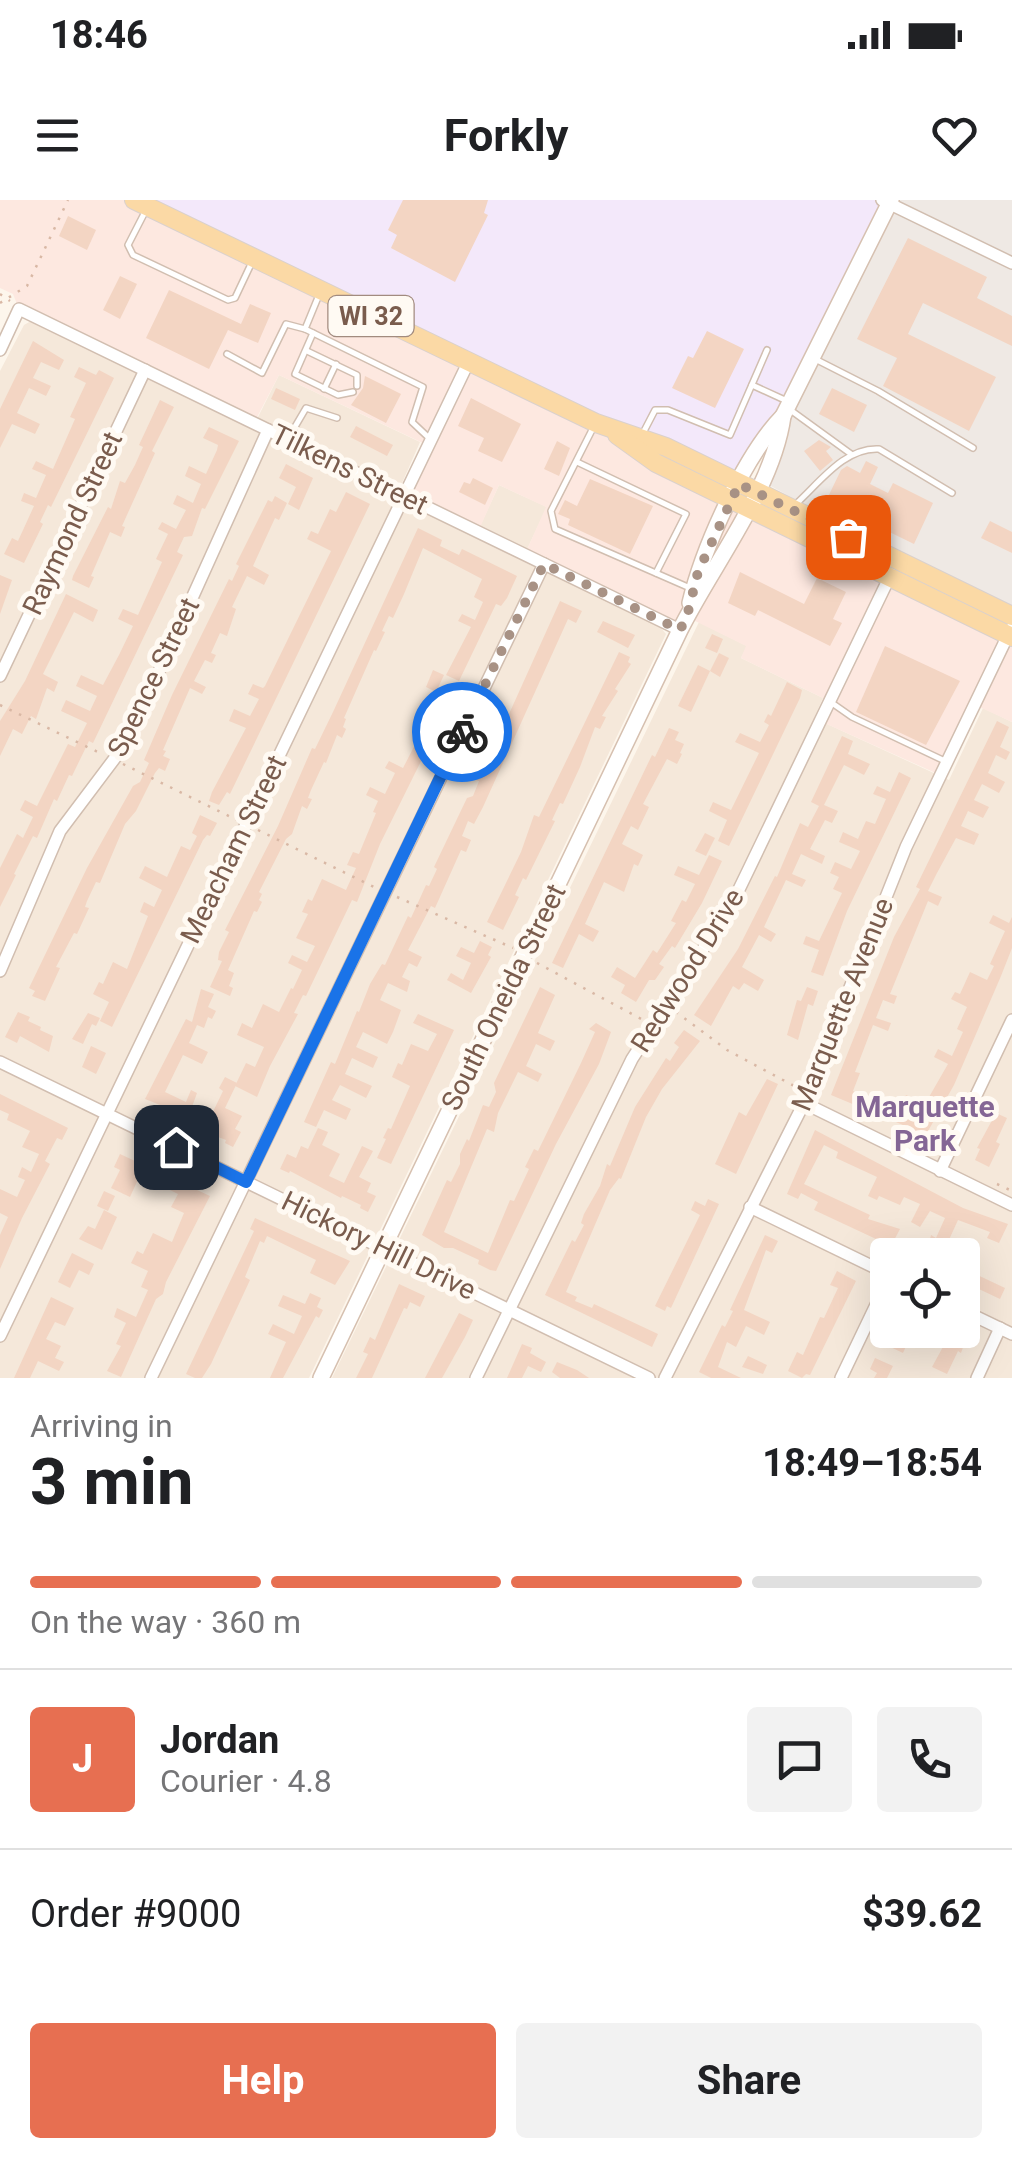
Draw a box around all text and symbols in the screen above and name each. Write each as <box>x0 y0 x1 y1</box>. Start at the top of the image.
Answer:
text: 18:46 <box>50 13 148 57</box>
icon: menu <box>30 108 85 163</box>
icon: heart <box>927 108 982 163</box>
text: Forkly <box>444 109 568 162</box>
road number: WI 32 <box>328 296 414 336</box>
street label: Tilkens Street <box>266 417 433 522</box>
street label: Raymond Street <box>16 426 129 620</box>
pin <box>806 495 891 580</box>
icon: bag <box>821 510 876 565</box>
street label: Spence Street <box>101 592 206 762</box>
courier <box>412 682 512 782</box>
icon: bike <box>435 705 490 760</box>
street label: Meacham Street <box>174 750 293 949</box>
street label: South Oneida Street <box>434 879 573 1116</box>
street label: Redwood Drive <box>624 882 751 1058</box>
street label: Marquette Avenue <box>785 893 900 1116</box>
district label: Marquette Park <box>855 1089 995 1158</box>
pin <box>134 1105 219 1190</box>
icon: home <box>149 1120 204 1175</box>
street label: Hickory Hill Drive <box>276 1184 481 1307</box>
map controls <box>870 1238 980 1348</box>
button: locate <box>870 1238 980 1348</box>
text: Arriving in <box>30 1407 173 1445</box>
text: 18:49–18:54 <box>762 1441 982 1485</box>
text: 3 min <box>30 1444 193 1520</box>
text: On the way · 360 m <box>30 1603 301 1641</box>
button: chat <box>747 1707 852 1812</box>
button: phone <box>877 1707 982 1812</box>
text: Jordan <box>160 1718 279 1762</box>
text: J <box>72 1737 93 1781</box>
text: Courier · 4.8 <box>160 1762 332 1800</box>
text: Order #9000 <box>30 1892 241 1936</box>
text: $39.62 <box>862 1892 982 1936</box>
button: Help <box>30 2023 496 2138</box>
button: Share <box>516 2023 982 2138</box>

